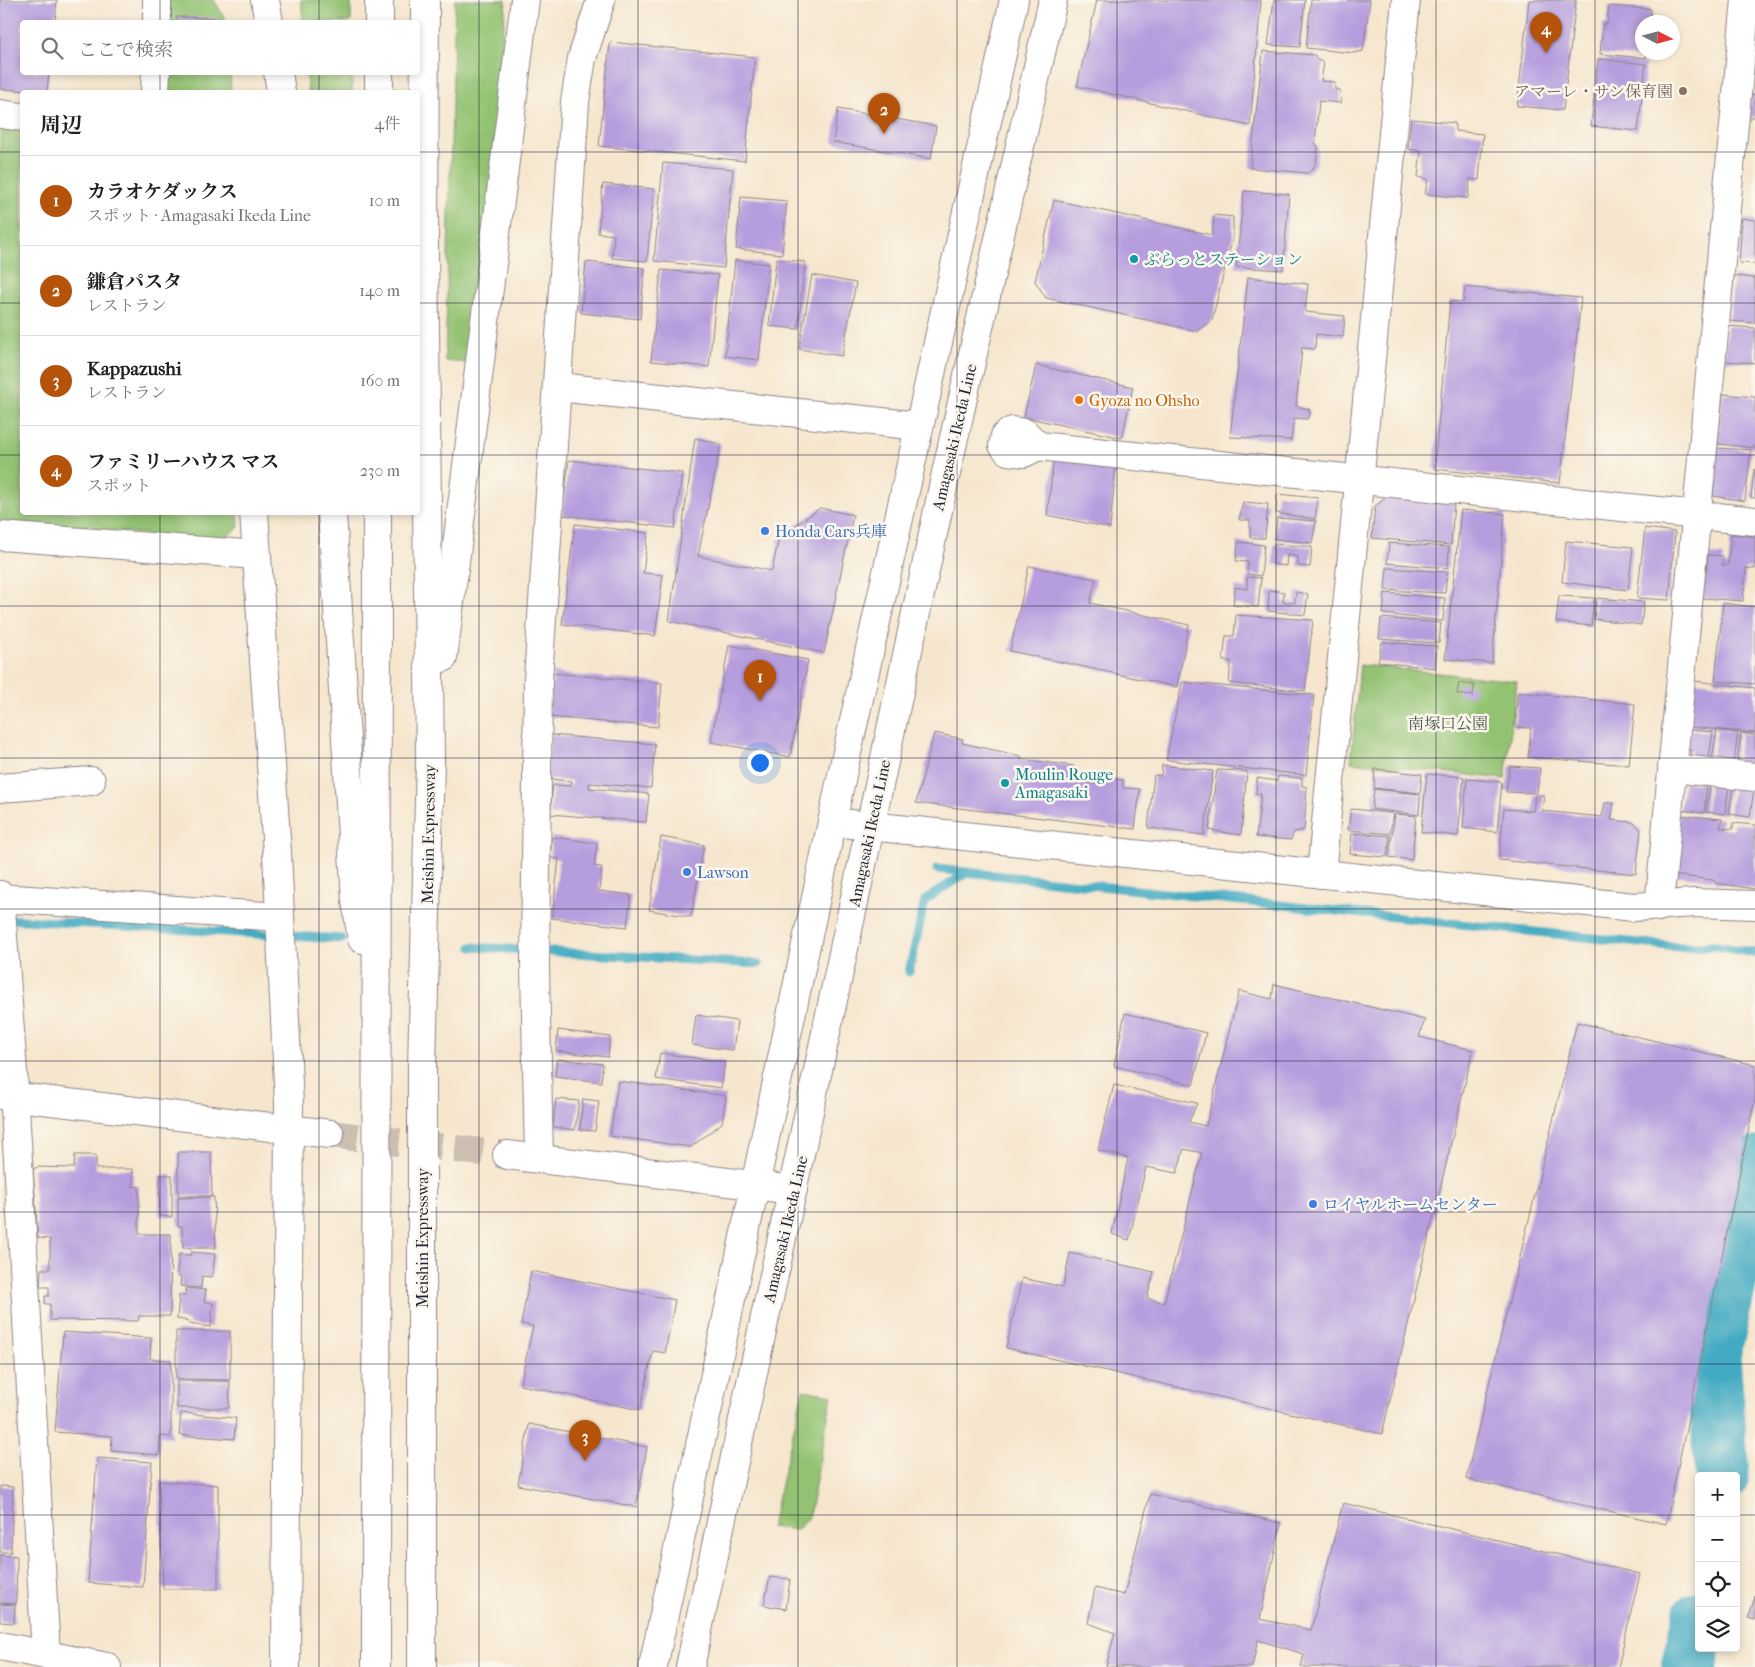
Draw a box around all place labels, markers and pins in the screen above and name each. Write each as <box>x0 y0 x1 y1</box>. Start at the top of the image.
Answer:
pin: 4 <box>1530 12 1562 53</box>
place label: アマーレ・サン保育園 <box>1514 82 1673 101</box>
marker: アマーレ・サン保育園 <box>1677 85 1689 97</box>
pin: 2 <box>868 93 900 134</box>
place label: ぶらっとステーション <box>1144 250 1303 269</box>
marker: ぶらっとステーション <box>1128 253 1140 265</box>
place label: Gyoza no Ohsho <box>1089 391 1200 410</box>
marker: Gyoza no Ohsho <box>1073 394 1085 406</box>
place label: Honda Cars兵庫 <box>775 522 887 541</box>
marker: Honda Cars兵庫 <box>759 525 771 537</box>
pin: 1 <box>744 660 776 701</box>
place label: Moulin Rouge Amagasaki <box>1014 765 1113 802</box>
marker: Moulin Rouge Amagasaki <box>999 777 1011 789</box>
place label: Lawson <box>697 863 750 882</box>
marker: Lawson <box>681 866 693 878</box>
place label: ロイヤルホームセンター <box>1323 1195 1498 1214</box>
marker: ロイヤルホームセンター <box>1307 1198 1319 1210</box>
pin: 3 <box>569 1420 601 1461</box>

